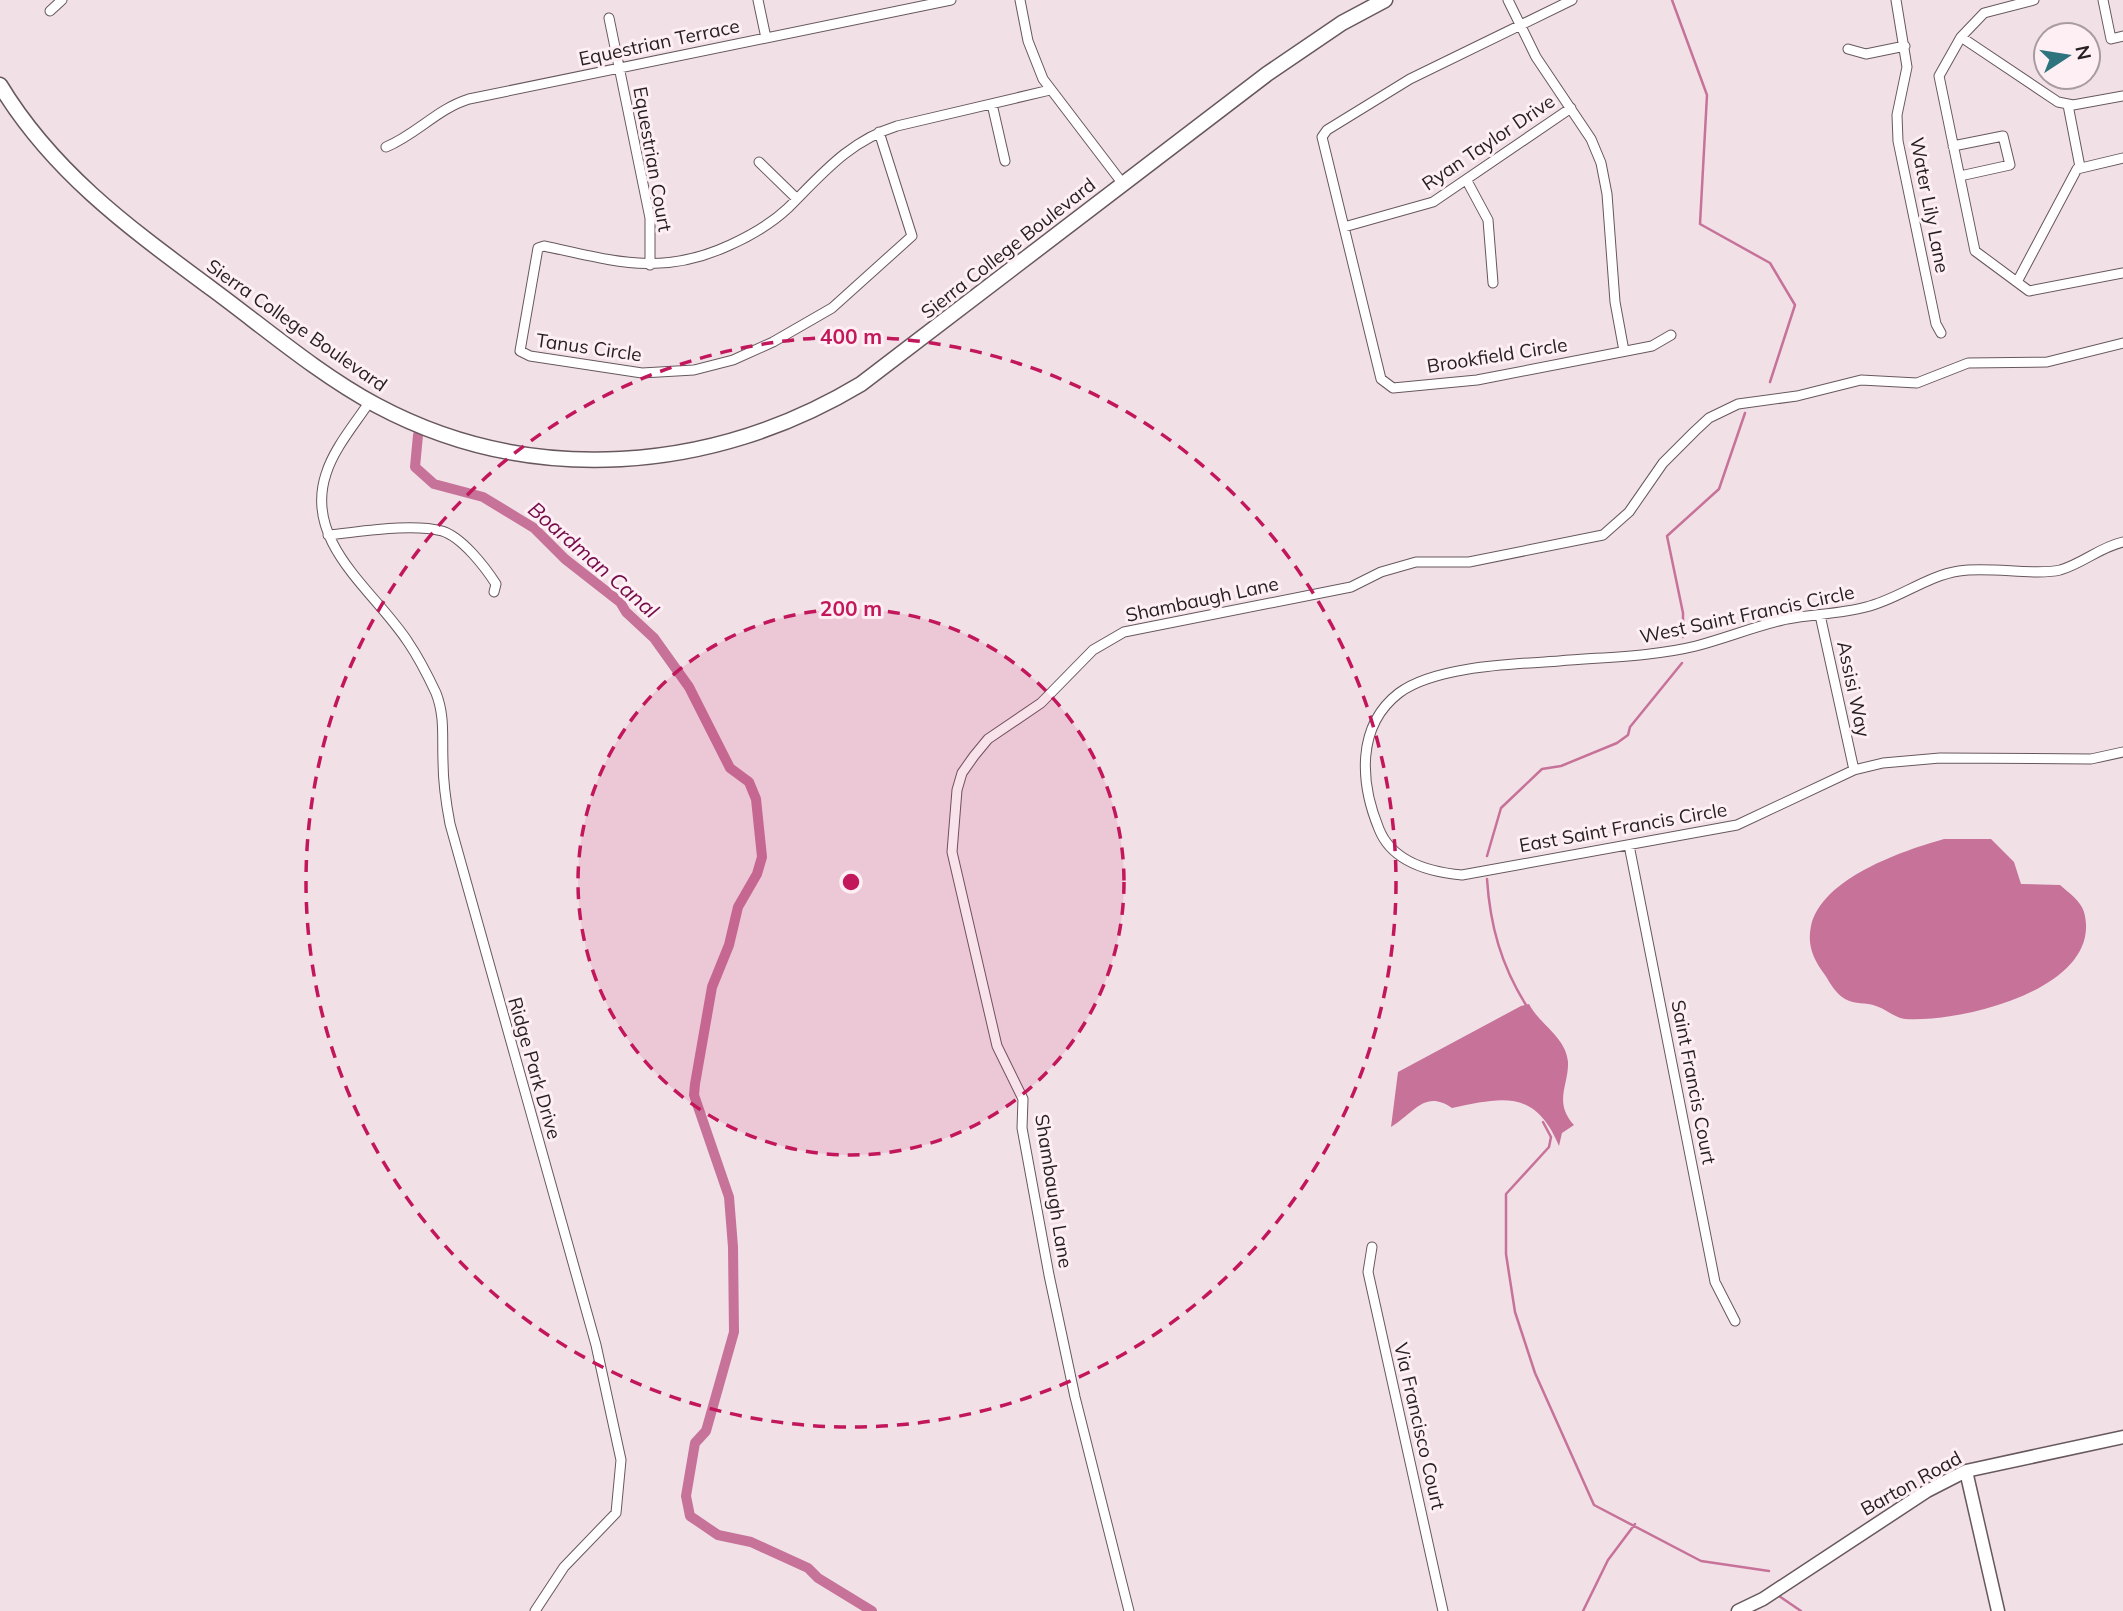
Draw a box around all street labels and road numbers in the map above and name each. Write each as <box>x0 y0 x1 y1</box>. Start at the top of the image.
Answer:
street label: Equestrian Terrace <box>576 13 742 71</box>
street label: Equestrian Court <box>628 85 678 234</box>
street label: Ryan Taylor Drive <box>1417 89 1559 195</box>
street label: Water Lily Lane <box>1905 135 1955 275</box>
street label: Sierra College Boulevard <box>916 172 1100 324</box>
street label: Sierra College Boulevard <box>202 254 392 396</box>
street label: Tanus Circle <box>535 328 643 366</box>
street label: Brookfield Circle <box>1425 332 1569 378</box>
street label: Shambaugh Lane <box>1123 571 1281 627</box>
street label: West Saint Francis Circle <box>1638 580 1856 648</box>
street label: Assisi Way <box>1832 639 1876 739</box>
street label: East Saint Francis Circle <box>1517 797 1729 857</box>
street label: Ridge Park Drive <box>503 994 567 1142</box>
street label: Saint Francis Court <box>1666 998 1722 1167</box>
street label: Shambaugh Lane <box>1030 1112 1078 1270</box>
street label: Via Francisco Court <box>1389 1340 1451 1512</box>
street label: Barton Road <box>1856 1445 1966 1521</box>

